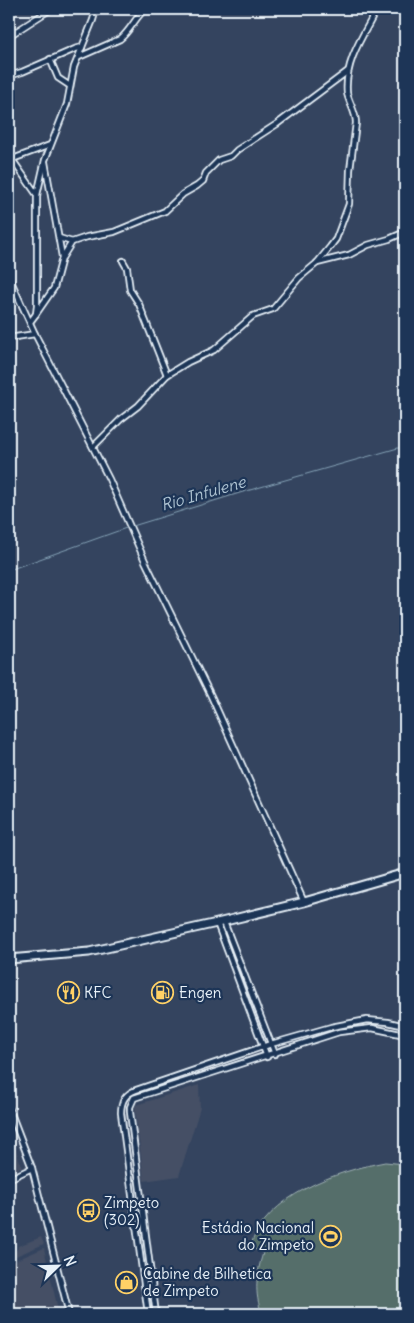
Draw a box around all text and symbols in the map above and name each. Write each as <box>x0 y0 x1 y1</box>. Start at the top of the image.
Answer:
water label: Rio Infulene <box>158 471 249 515</box>
restaurant icon: KFC <box>56 980 80 1004</box>
fuel station icon: Engen <box>151 980 175 1004</box>
place label: KFC <box>84 983 112 1002</box>
place label: Engen <box>179 983 222 1002</box>
place label: Zimpeto (302) <box>104 1193 159 1229</box>
bus stop icon: Zimpeto (302) <box>76 1199 100 1223</box>
place label: Estádio Nacional do Zimpeto <box>202 1218 314 1254</box>
sports icon: Estádio Nacional do Zimpeto <box>318 1224 342 1248</box>
north arrow <box>32 1240 82 1290</box>
text: N <box>60 1253 80 1269</box>
place label: Cabine de Bilhetica de Zimpeto <box>143 1264 272 1300</box>
shop icon: Cabine de Bilhetica de Zimpeto <box>115 1270 139 1294</box>

